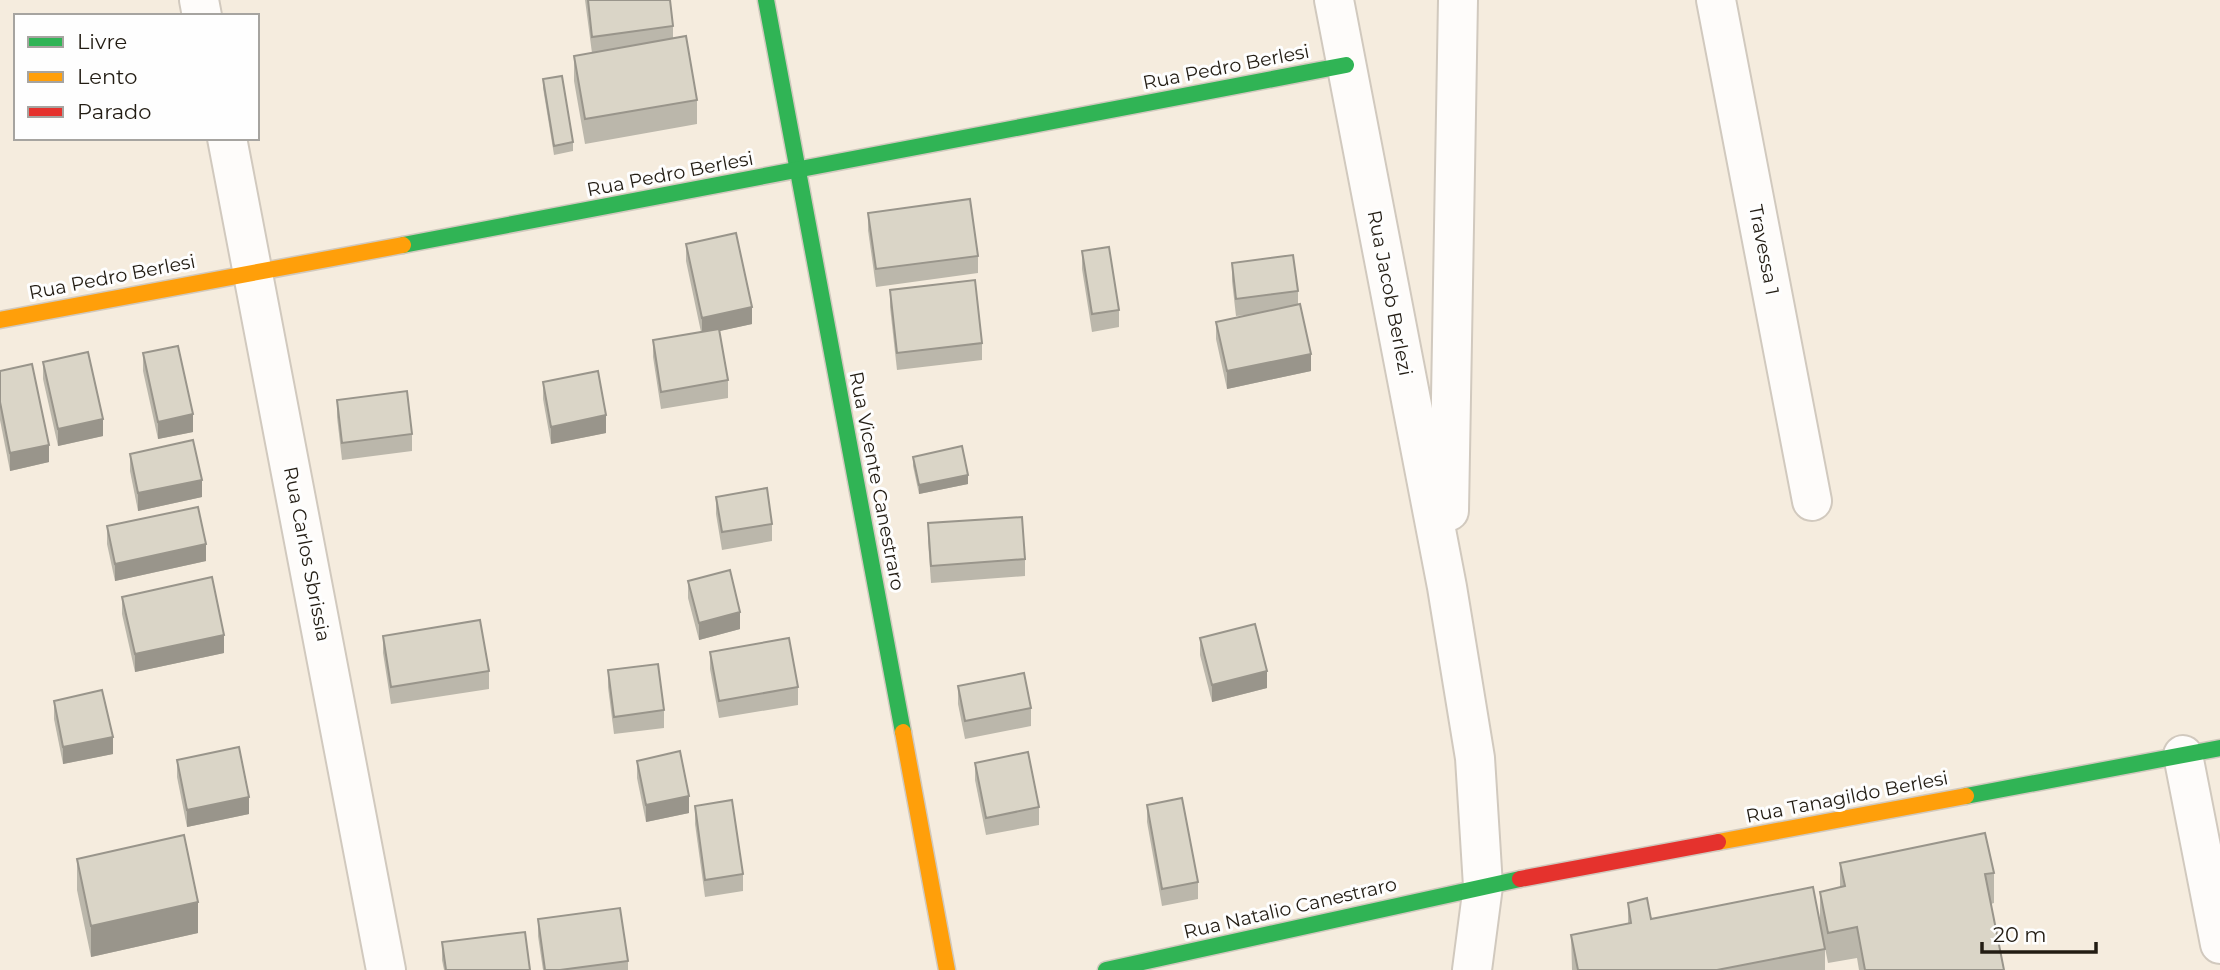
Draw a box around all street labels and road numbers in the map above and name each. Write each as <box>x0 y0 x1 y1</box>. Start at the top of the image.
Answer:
street label: Rua Pedro Berlesi <box>1141 40 1311 94</box>
street label: Rua Pedro Berlesi <box>585 147 755 201</box>
street label: Travessa 1 <box>1744 203 1784 297</box>
street label: Rua Jacob Berlezi <box>1363 208 1417 378</box>
street label: Rua Pedro Berlesi <box>27 250 197 304</box>
street label: Rua Vicente Canestraro <box>844 370 910 593</box>
street label: Rua Carlos Sbrissia <box>279 464 335 644</box>
street label: Rua Tanagildo Berlesi <box>1744 766 1950 828</box>
street label: Rua Natalio Canestraro <box>1181 872 1399 944</box>

